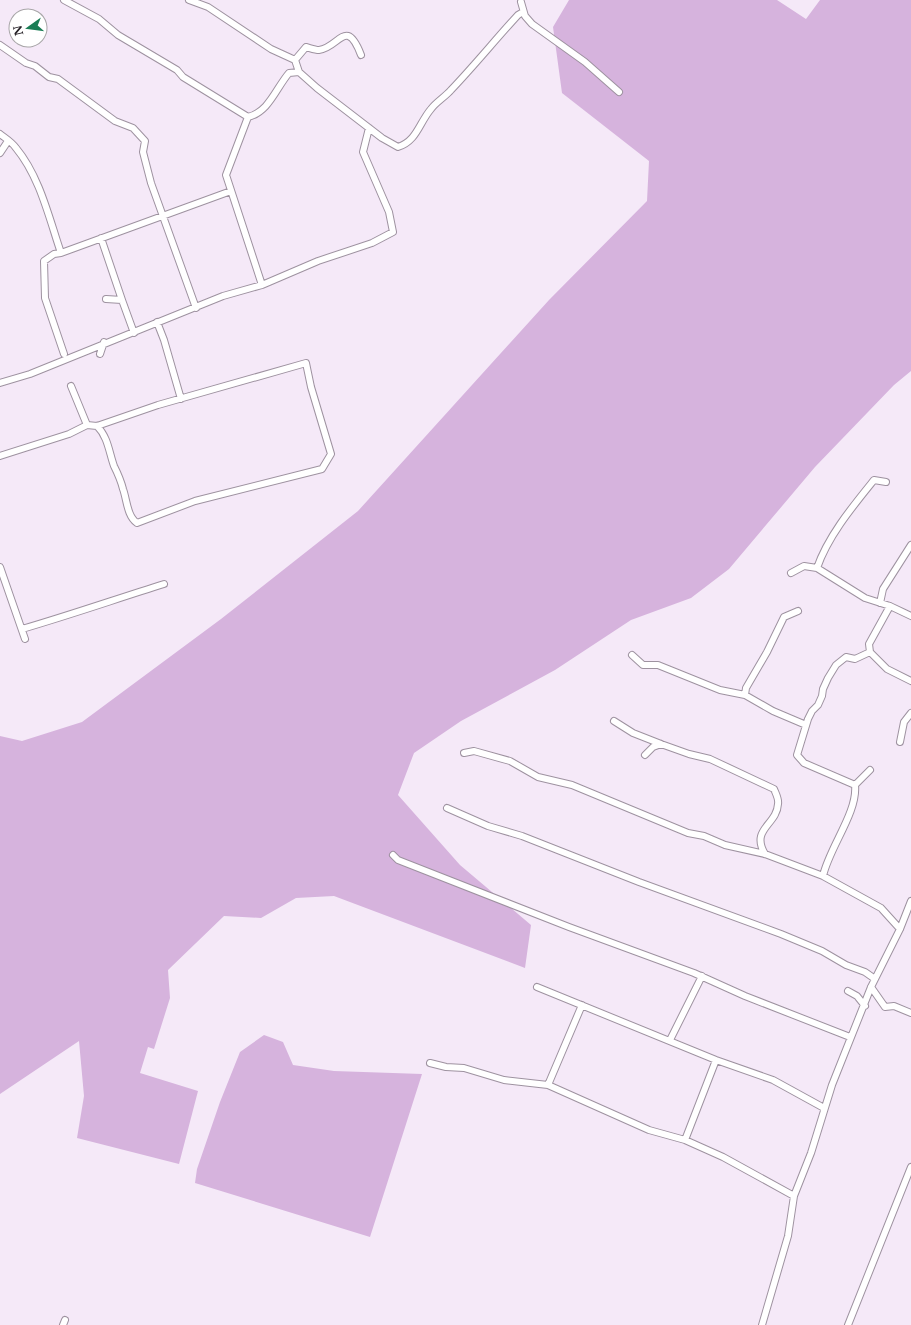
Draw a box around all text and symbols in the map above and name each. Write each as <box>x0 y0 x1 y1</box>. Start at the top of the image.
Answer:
north arrow <box>8 8 48 48</box>
text: N <box>10 23 26 37</box>

